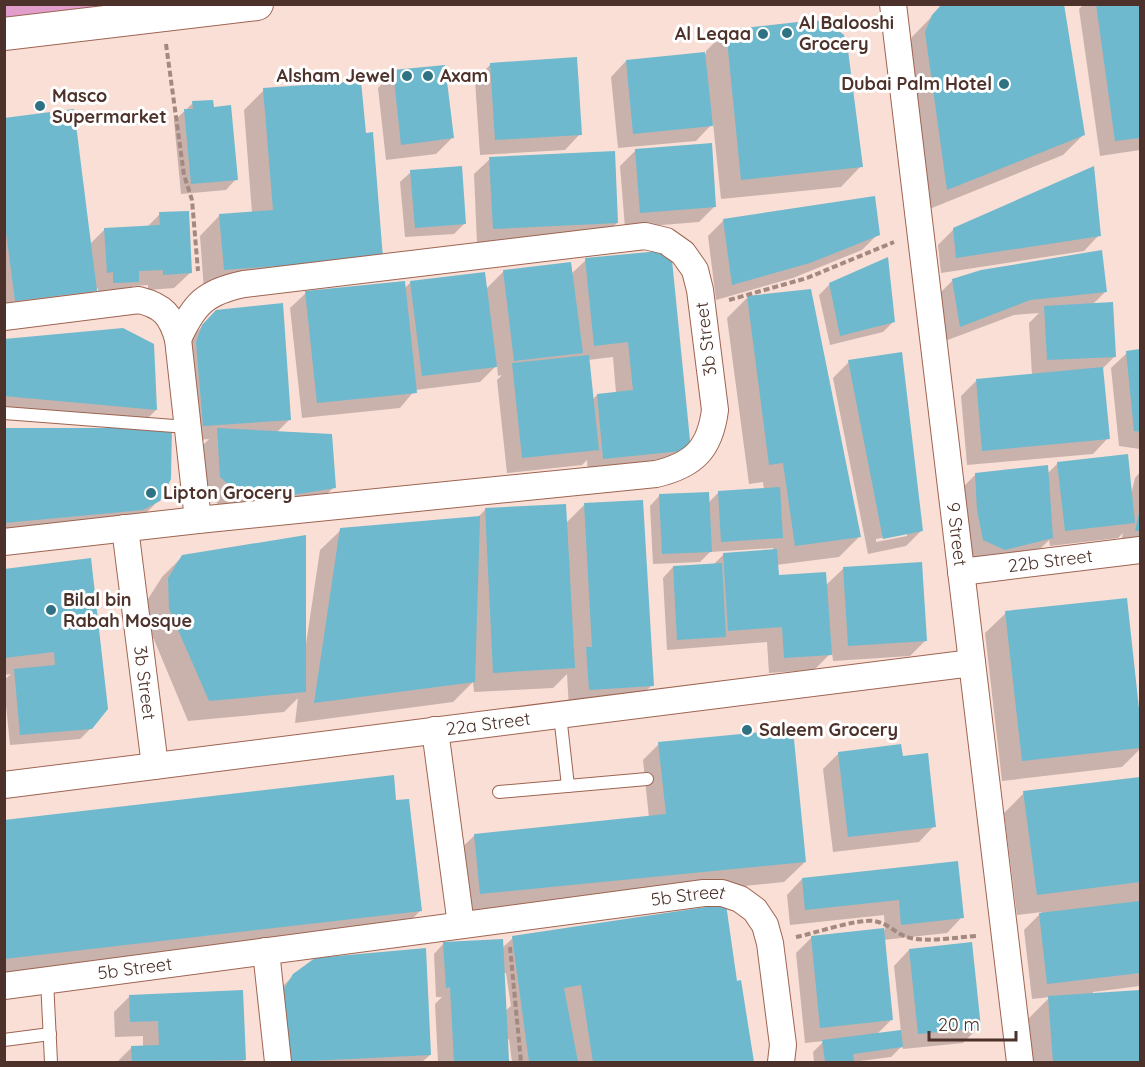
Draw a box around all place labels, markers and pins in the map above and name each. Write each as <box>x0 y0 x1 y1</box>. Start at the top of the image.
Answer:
place label: Al Balooshi Grocery <box>799 11 894 55</box>
place label: Al Leqaa <box>675 22 751 45</box>
marker: Al Balooshi Grocery <box>780 26 794 40</box>
marker: Al Leqaa <box>756 27 770 41</box>
place label: Alsham Jewel <box>277 64 395 87</box>
place label: Axam <box>440 64 488 87</box>
marker: Alsham Jewel <box>400 69 414 83</box>
marker: Axam <box>421 69 435 83</box>
place label: Dubai Palm Hotel <box>841 72 992 95</box>
marker: Dubai Palm Hotel <box>997 77 1011 91</box>
place label: Masco Supermarket <box>52 84 167 128</box>
marker: Masco Supermarket <box>33 99 47 113</box>
place label: Lipton Grocery <box>163 481 292 504</box>
marker: Lipton Grocery <box>144 486 158 500</box>
place label: Bilal bin Rabah Mosque <box>63 588 192 632</box>
marker: Bilal bin Rabah Mosque <box>44 603 58 617</box>
place label: Saleem Grocery <box>759 718 898 741</box>
marker: Saleem Grocery <box>740 723 754 737</box>

